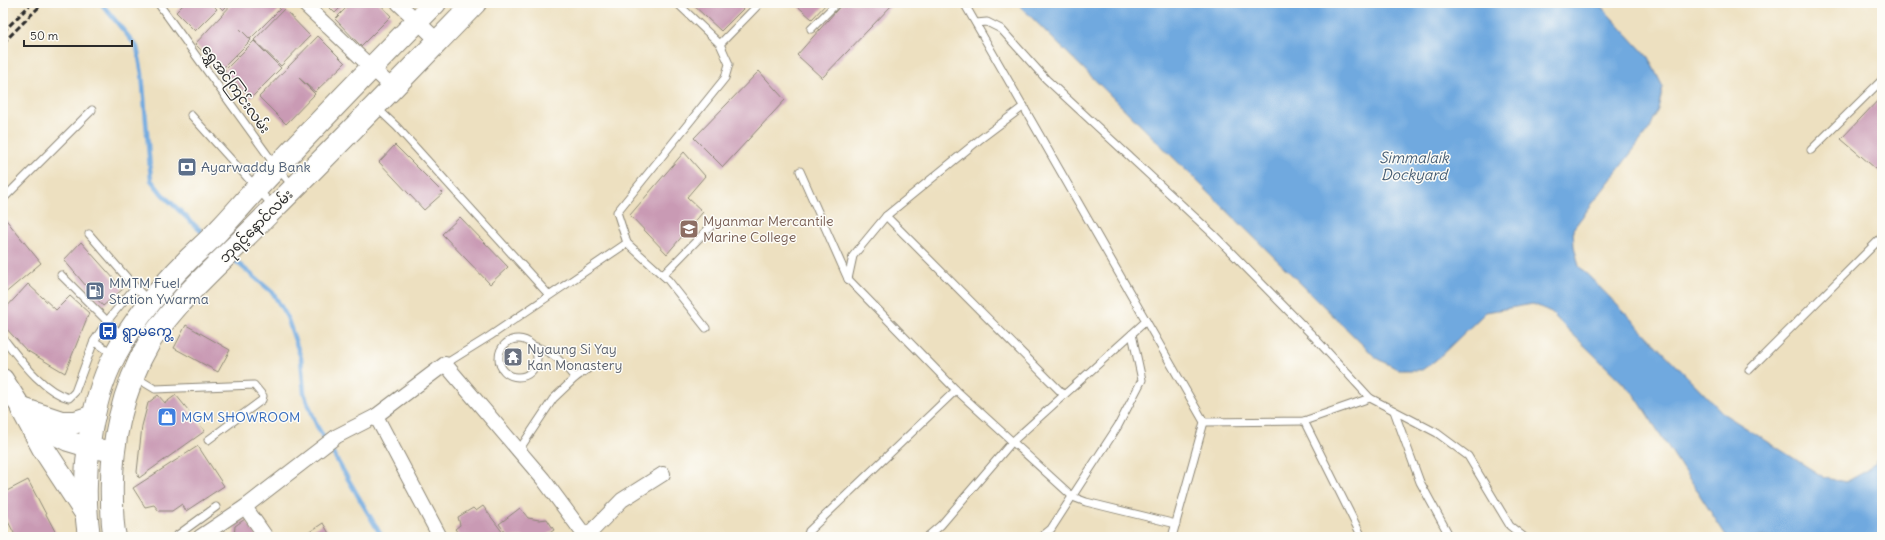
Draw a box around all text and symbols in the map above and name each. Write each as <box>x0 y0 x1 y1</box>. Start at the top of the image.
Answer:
scale bar <box>24 22 132 48</box>
text: 50 m <box>30 28 59 43</box>
street label: ရွှေအင်ကြင်းလမ်း <box>195 41 275 139</box>
water label: Simmalaik Dockyard <box>1379 148 1450 184</box>
bank icon: Ayarwaddy Bank <box>176 156 198 178</box>
place label: Ayarwaddy Bank <box>201 158 311 176</box>
street label: ဘုရင့်နောင်လမ်း <box>215 185 299 269</box>
place label: Myanmar Mercantile Marine College <box>703 212 834 246</box>
school or university icon: Myanmar Mercantile Marine College <box>678 218 700 240</box>
place label: MMTM Fuel Station Ywarma <box>109 274 209 308</box>
fuel station icon: MMTM Fuel Station Ywarma <box>84 280 106 302</box>
bus stop icon: ရွာမကွေ့ <box>97 320 119 342</box>
place label: ရွာမကွေ့ <box>122 322 174 343</box>
place label: Nyaung Si Yay Kan Monastery <box>527 340 622 374</box>
temple icon: Nyaung Si Yay Kan Monastery <box>502 346 524 368</box>
shop icon: MGM SHOWROOM <box>156 406 178 428</box>
place label: MGM SHOWROOM <box>181 408 300 426</box>

